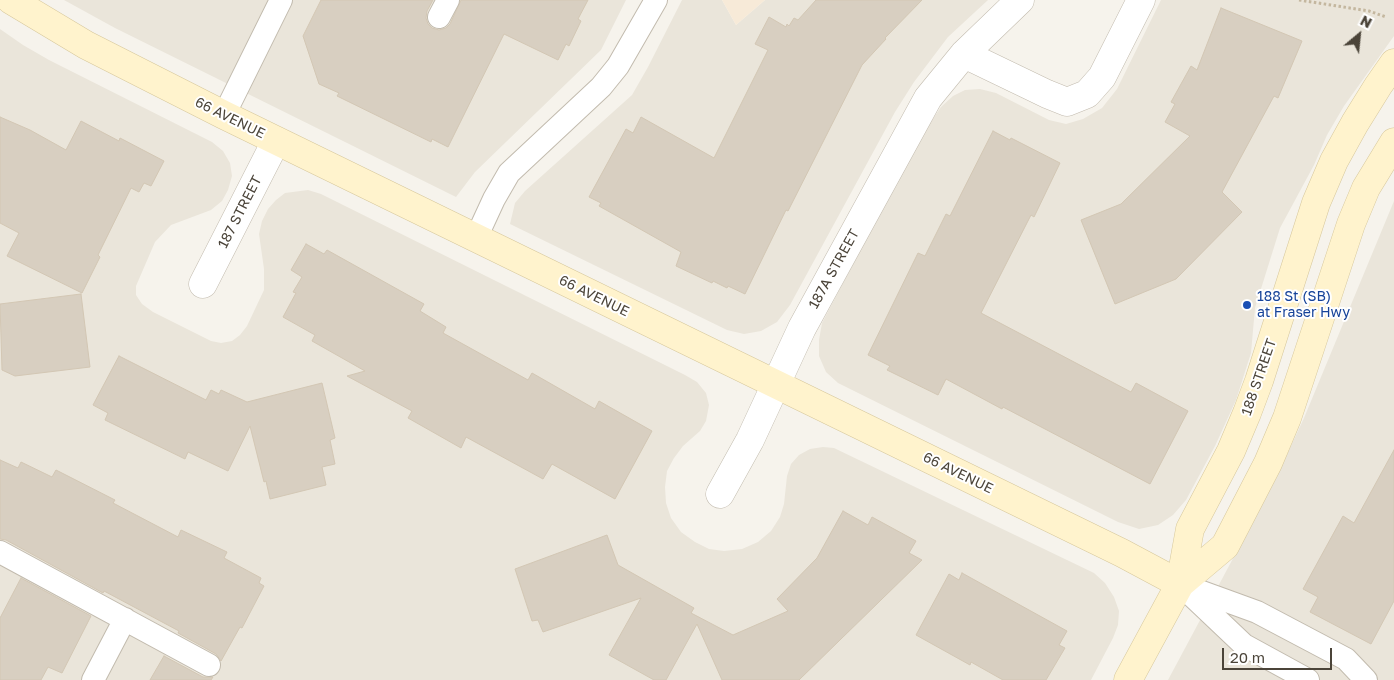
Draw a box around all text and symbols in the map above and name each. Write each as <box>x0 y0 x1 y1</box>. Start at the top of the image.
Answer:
north arrow <box>1334 10 1384 60</box>
text: N <box>1358 11 1375 31</box>
street label: 66 AVENUE <box>192 94 268 142</box>
street label: 187 STREET <box>215 173 265 251</box>
street label: 187A STREET <box>805 226 863 312</box>
street label: 66 AVENUE <box>556 272 632 320</box>
place label: 188 St (SB) at Fraser Hwy <box>1257 289 1350 322</box>
marker: 188 St (SB) at Fraser Hwy <box>1241 299 1253 311</box>
street label: 188 STREET <box>1238 336 1280 418</box>
street label: 66 AVENUE <box>920 449 996 497</box>
scale bar <box>1224 638 1334 670</box>
text: 20 m <box>1230 648 1265 666</box>

